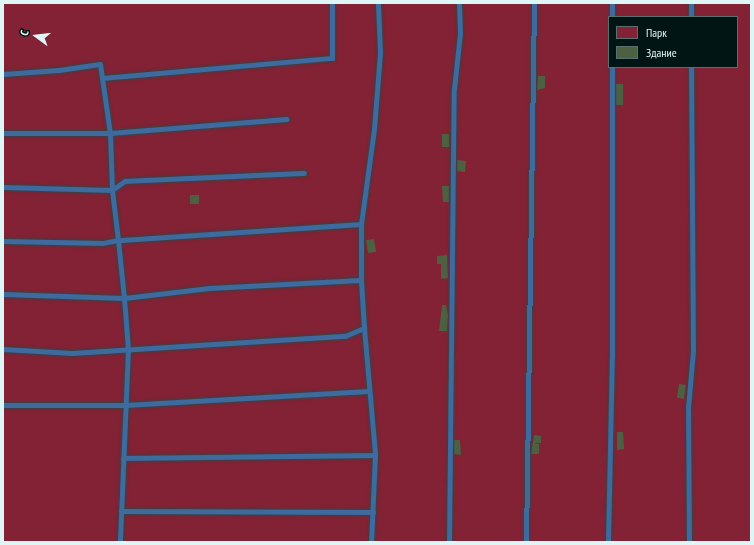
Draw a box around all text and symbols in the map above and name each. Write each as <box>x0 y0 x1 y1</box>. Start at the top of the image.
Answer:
north arrow <box>16 16 56 56</box>
legend <box>608 16 738 68</box>
text: Парк <box>646 25 667 40</box>
text: С <box>17 29 32 37</box>
text: Здание <box>646 45 677 60</box>

